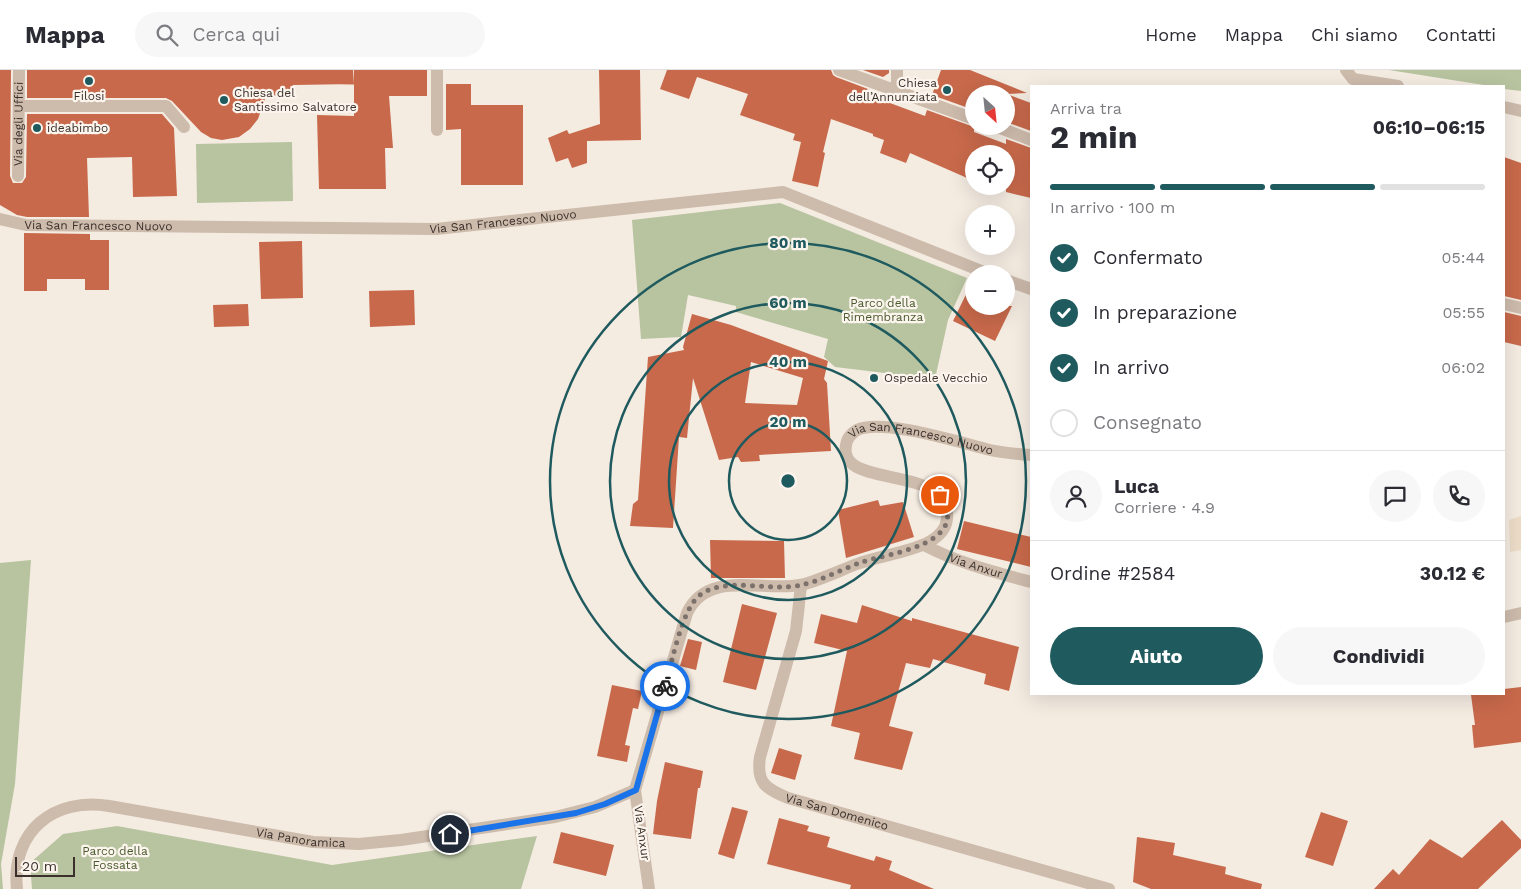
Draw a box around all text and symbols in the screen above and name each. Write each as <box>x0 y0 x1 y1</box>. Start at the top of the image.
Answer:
search box <box>135 12 485 57</box>
text: Mappa <box>25 21 105 49</box>
icon: search <box>153 21 181 49</box>
text: Cerca qui <box>193 23 280 46</box>
text: Home <box>1145 24 1197 45</box>
text: Mappa <box>1225 24 1283 45</box>
text: Chi siamo <box>1311 24 1398 45</box>
text: Contatti <box>1426 24 1496 45</box>
marker: Filosi <box>83 75 95 87</box>
place label: Chiesa dell’Annunziata <box>848 76 937 104</box>
street label: Via degli Uffici <box>11 82 26 166</box>
marker: Chiesa dell’Annunziata <box>941 84 953 96</box>
north arrow <box>965 85 1015 135</box>
map controls <box>965 85 1015 315</box>
place label: Chiesa del Santissimo Salvatore <box>234 86 357 114</box>
place label: Filosi <box>74 89 104 103</box>
marker: Chiesa del Santissimo Salvatore <box>218 94 230 106</box>
text: Arriva tra <box>1050 99 1122 118</box>
text: 06:10–06:15 <box>1373 116 1485 139</box>
text: 2 min <box>1050 118 1138 156</box>
place label: ideabimbo <box>47 121 108 135</box>
marker: ideabimbo <box>31 122 43 134</box>
button: locate <box>965 145 1015 195</box>
text: In arrivo · 100 m <box>1050 198 1175 217</box>
button: + <box>965 205 1015 255</box>
street label: Via San Francesco Nuovo <box>429 207 577 236</box>
street label: Via San Francesco Nuovo <box>24 218 172 233</box>
text: 80 m <box>769 234 807 252</box>
icon: check <box>1050 244 1078 272</box>
text: Confermato <box>1093 246 1203 269</box>
text: 05:44 <box>1441 248 1485 267</box>
button: − <box>965 265 1015 315</box>
text: 60 m <box>769 294 807 312</box>
park label: Parco della Rimembranza <box>843 296 923 324</box>
icon: check <box>1050 299 1078 327</box>
text: In preparazione <box>1093 301 1237 324</box>
text: 05:55 <box>1442 303 1485 322</box>
text: 40 m <box>769 353 807 371</box>
icon: check <box>1050 354 1078 382</box>
text: In arrivo <box>1093 356 1169 379</box>
text: 06:02 <box>1441 358 1485 377</box>
place label: Ospedale Vecchio <box>884 371 988 385</box>
marker: Ospedale Vecchio <box>868 372 880 384</box>
text: Consegnato <box>1093 411 1202 434</box>
text: 20 m <box>769 413 807 431</box>
street label: Via San Francesco Nuovo <box>845 420 995 458</box>
button: person <box>1050 470 1102 522</box>
button: chat <box>1369 470 1421 522</box>
button: phone <box>1433 470 1485 522</box>
centre of rings <box>779 472 797 490</box>
pin <box>919 474 961 516</box>
text: Luca <box>1114 475 1159 498</box>
icon: bag <box>926 481 954 509</box>
text: Corriere · 4.9 <box>1114 498 1215 517</box>
street label: Via Anxur <box>947 550 1004 581</box>
text: Ordine #2584 <box>1050 562 1175 585</box>
text: 30.12 € <box>1420 562 1485 585</box>
button: Aiuto <box>1050 627 1263 685</box>
button: Condividi <box>1273 627 1485 685</box>
courier <box>640 661 690 711</box>
icon: bike <box>651 672 679 700</box>
street label: Via San Domenico <box>784 791 890 833</box>
street label: Via Anxur <box>631 805 653 861</box>
pin <box>429 813 471 855</box>
icon: home <box>436 820 464 848</box>
street label: Via Panoramica <box>255 825 346 850</box>
park label: Parco della Fossata <box>82 844 148 872</box>
scale bar <box>15 854 75 877</box>
text: 20 m <box>22 858 57 874</box>

